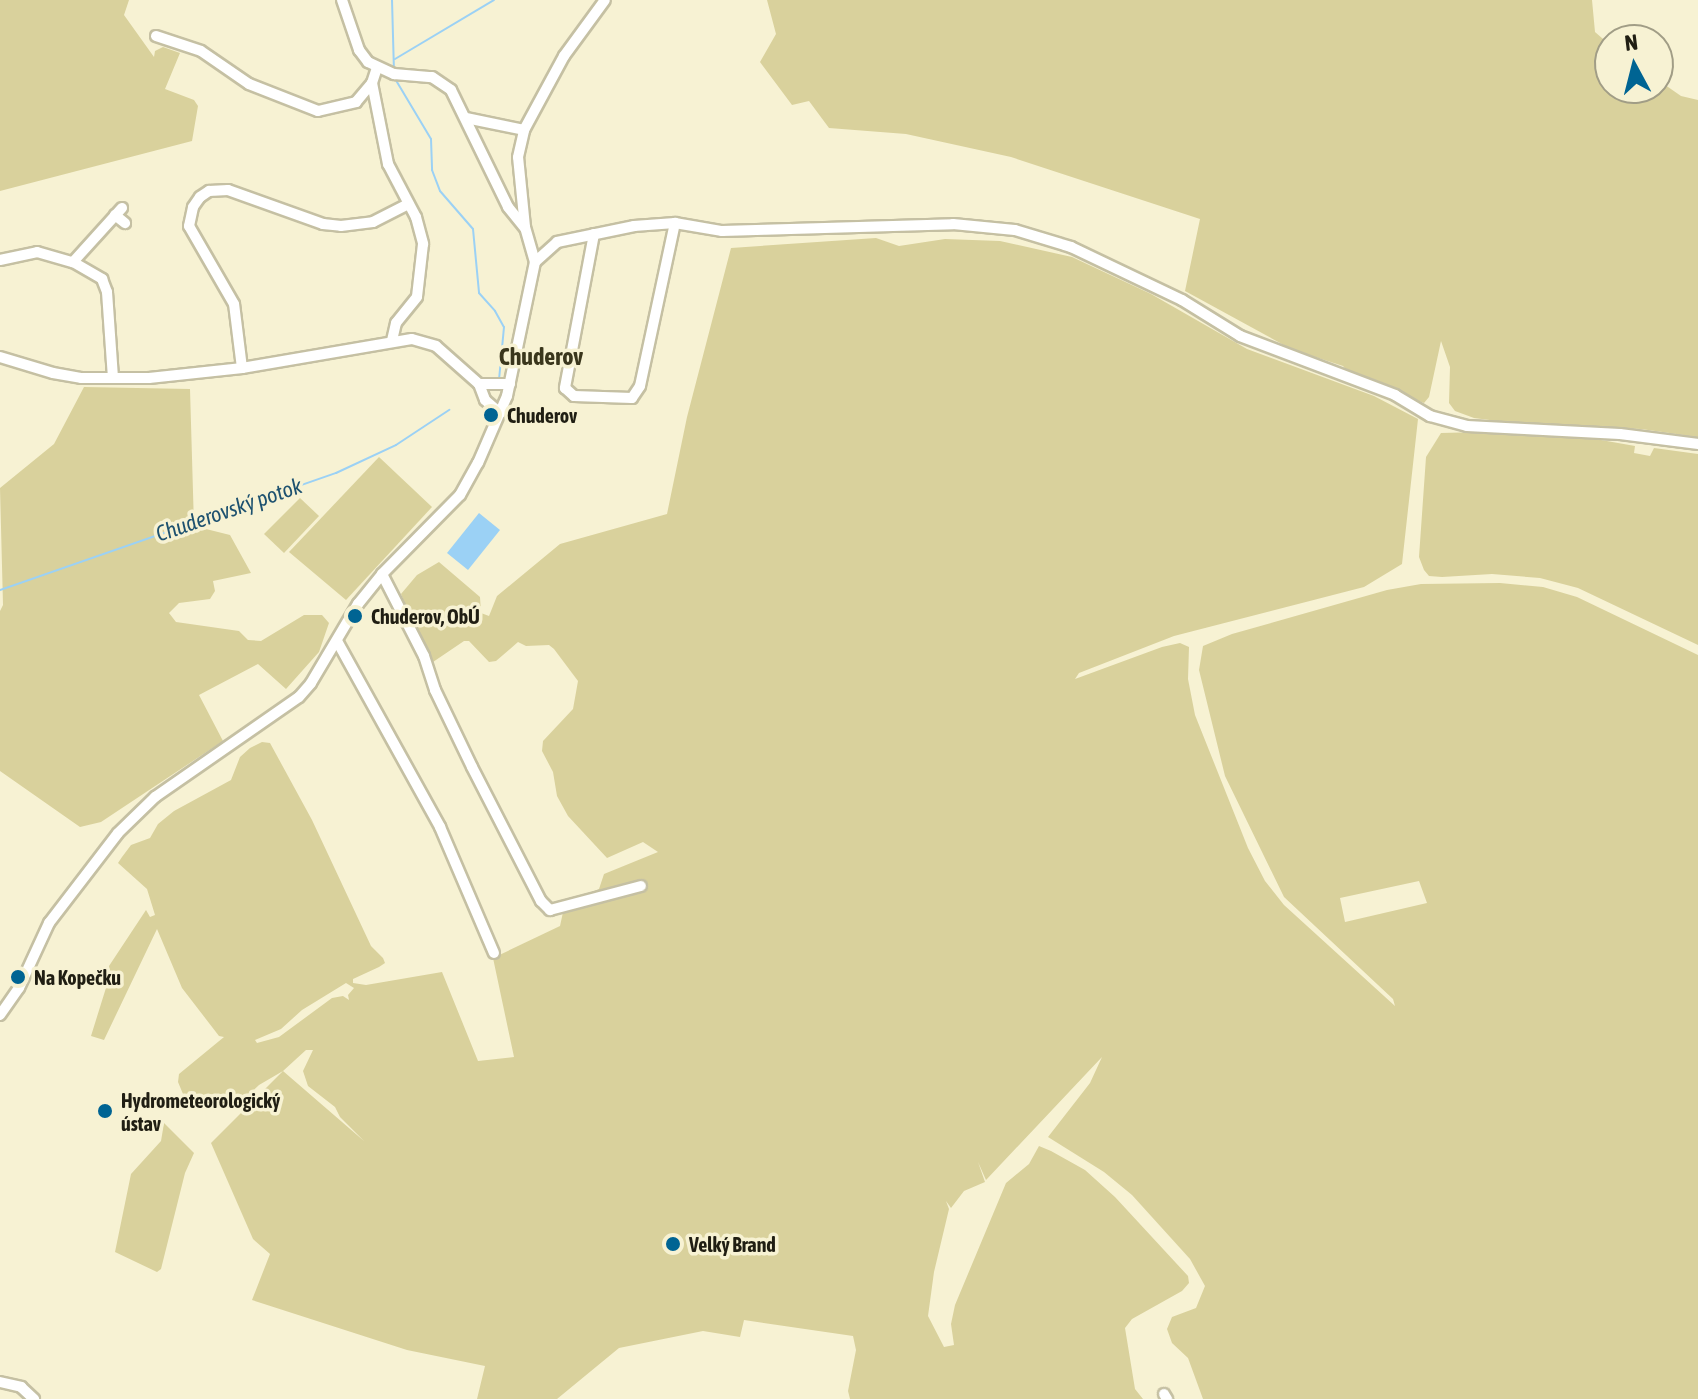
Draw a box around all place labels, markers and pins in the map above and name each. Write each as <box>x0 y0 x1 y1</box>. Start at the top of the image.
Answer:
place label: Chuderov <box>507 403 577 427</box>
marker: Chuderov <box>482 406 500 424</box>
place label: Chuderov, ObÚ <box>371 604 480 628</box>
marker: Chuderov, ObÚ <box>346 607 364 625</box>
place label: Na Kopečku <box>34 965 121 989</box>
marker: Na Kopečku <box>9 968 27 986</box>
place label: Hydrometeorologický ústav <box>121 1088 280 1135</box>
marker: Hydrometeorologický ústav <box>96 1102 114 1120</box>
place label: Velký Brand <box>689 1232 776 1256</box>
marker: Velký Brand <box>664 1235 682 1253</box>

